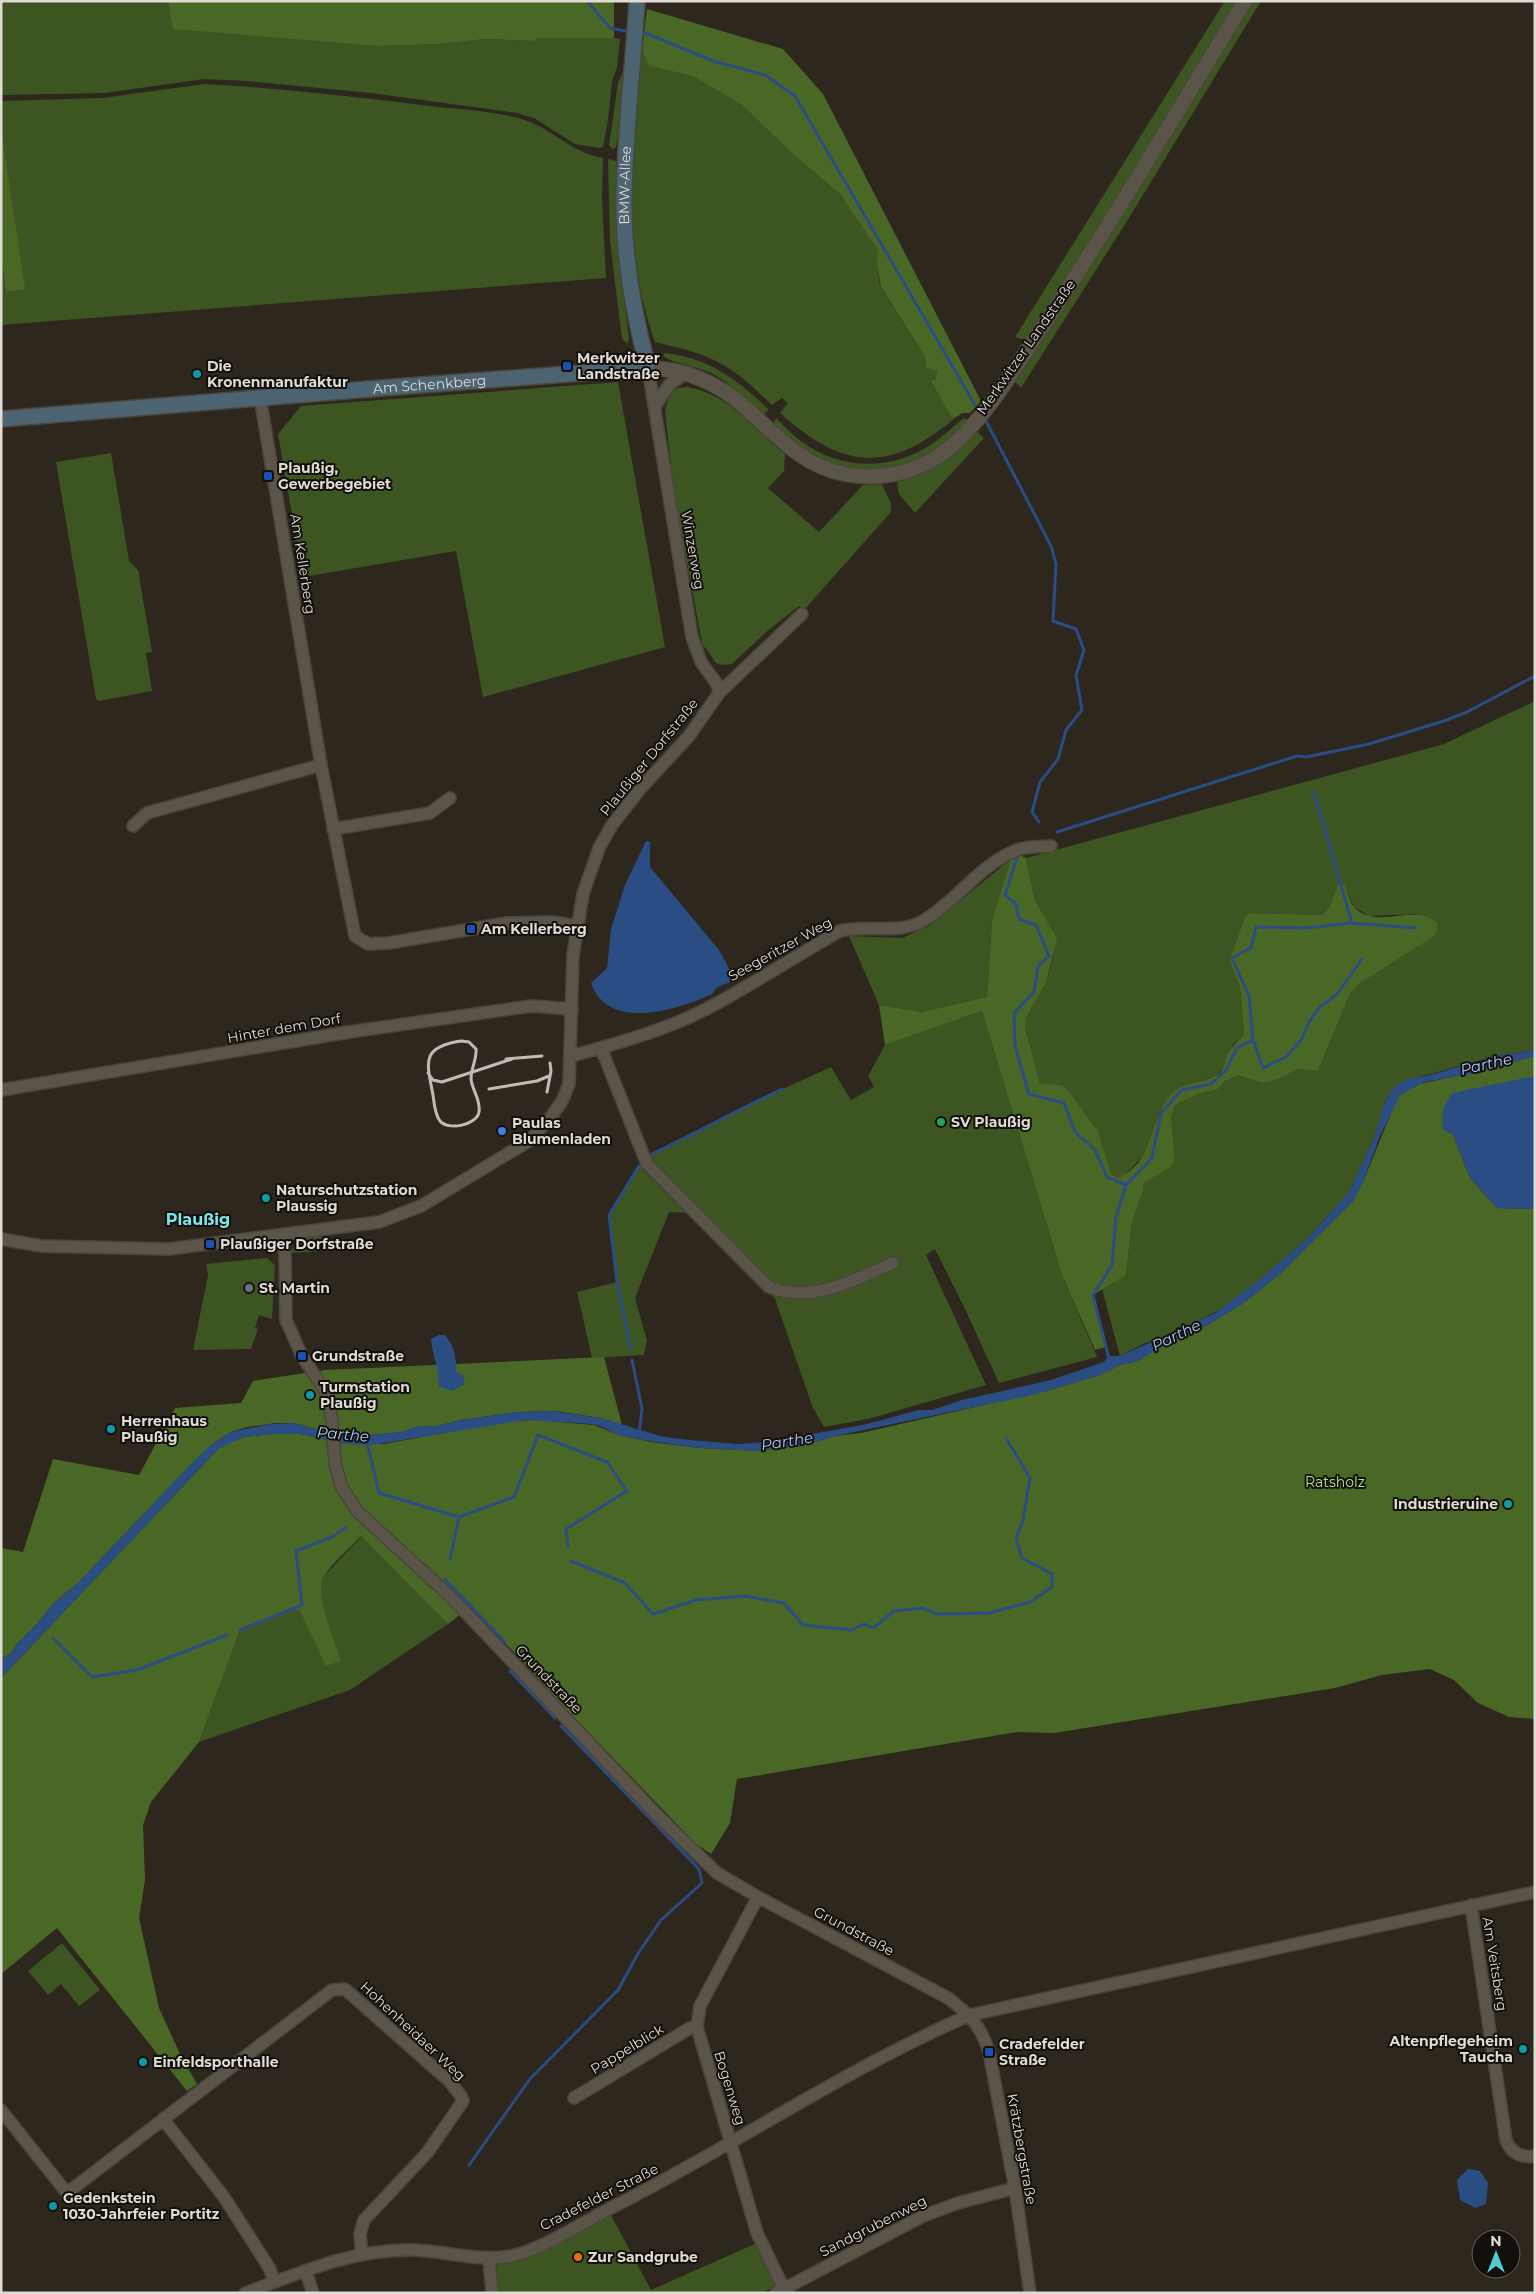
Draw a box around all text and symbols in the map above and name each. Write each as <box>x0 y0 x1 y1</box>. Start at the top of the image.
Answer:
street label: BMW-Allee <box>615 145 635 225</box>
street label: Merkwitzer Landstraße <box>973 276 1079 418</box>
place label: Merkwitzer Landstraße <box>577 349 660 383</box>
place label: Die Kronenmanufaktur <box>207 357 348 391</box>
marker: Merkwitzer Landstraße <box>561 360 573 372</box>
marker: Die Kronenmanufaktur <box>191 368 203 380</box>
street label: Am Schenkberg <box>372 371 487 398</box>
place label: Plaußig, Gewerbegebiet <box>278 459 391 493</box>
marker: Plaußig, Gewerbegebiet <box>262 470 274 482</box>
street label: Winzerweg <box>677 509 709 591</box>
street label: Am Kellerberg <box>286 513 320 615</box>
street label: Plaußiger Dorfstraße <box>596 695 702 819</box>
street label: Seegeritzer Weg <box>725 913 835 985</box>
place label: Am Kellerberg <box>480 920 587 938</box>
marker: Am Kellerberg <box>465 923 477 935</box>
street label: Hinter dem Dorf <box>226 1009 343 1047</box>
water label: Parthe <box>1458 1049 1514 1079</box>
place label: SV Plaußig <box>951 1113 1031 1131</box>
place label: Paulas Blumenladen <box>512 1114 611 1148</box>
marker: SV Plaußig <box>935 1116 947 1128</box>
marker: Paulas Blumenladen <box>496 1125 508 1137</box>
place label: Naturschutzstation Plaussig <box>276 1181 417 1215</box>
marker: Naturschutzstation Plaussig <box>260 1192 272 1204</box>
district label: Plaußig <box>166 1210 230 1229</box>
place label: Plaußiger Dorfstraße <box>220 1235 374 1253</box>
marker: Plaußiger Dorfstraße <box>204 1238 216 1250</box>
place label: St. Martin <box>259 1279 330 1297</box>
marker: St. Martin <box>243 1282 255 1294</box>
water label: Parthe <box>1148 1315 1204 1355</box>
place label: Grundstraße <box>312 1347 404 1365</box>
marker: Grundstraße <box>296 1350 308 1362</box>
place label: Turmstation Plaußig <box>320 1378 410 1412</box>
marker: Turmstation Plaußig <box>304 1389 316 1401</box>
place label: Herrenhaus Plaußig <box>121 1412 207 1446</box>
water label: Parthe <box>316 1422 370 1446</box>
marker: Herrenhaus Plaußig <box>105 1423 117 1435</box>
water label: Parthe <box>760 1428 814 1454</box>
park label: Ratsholz <box>1305 1473 1365 1491</box>
place label: Industrieruine <box>1393 1495 1498 1513</box>
marker: Industrieruine <box>1502 1498 1514 1510</box>
street label: Grundstraße <box>512 1641 586 1717</box>
street label: Grundstraße <box>811 1902 897 1960</box>
street label: Am Veitsberg <box>1479 1916 1511 2012</box>
street label: Hohenheidaer Weg <box>357 1978 469 2084</box>
street label: Pappelblick <box>587 2020 668 2078</box>
place label: Altenpflegeheim Taucha <box>1388 2032 1513 2066</box>
place label: Cradefelder Straße <box>999 2035 1085 2069</box>
marker: Altenpflegeheim Taucha <box>1517 2043 1529 2055</box>
marker: Cradefelder Straße <box>983 2046 995 2058</box>
street label: Bogenweg <box>710 2049 750 2127</box>
place label: Einfeldsporthalle <box>153 2053 279 2071</box>
marker: Einfeldsporthalle <box>137 2056 149 2068</box>
street label: Krätzbergstraße <box>1003 2092 1041 2206</box>
street label: Cradefelder Straße <box>537 2159 661 2235</box>
place label: Gedenkstein 1030-Jahrfeier Portitz <box>63 2189 220 2223</box>
street label: Sandgrubenweg <box>816 2191 930 2261</box>
marker: Gedenkstein 1030-Jahrfeier Portitz <box>47 2200 59 2212</box>
north arrow <box>1471 2229 1521 2279</box>
text: N <box>1490 2232 1502 2250</box>
place label: Zur Sandgrube <box>588 2248 698 2266</box>
marker: Zur Sandgrube <box>572 2251 584 2263</box>

